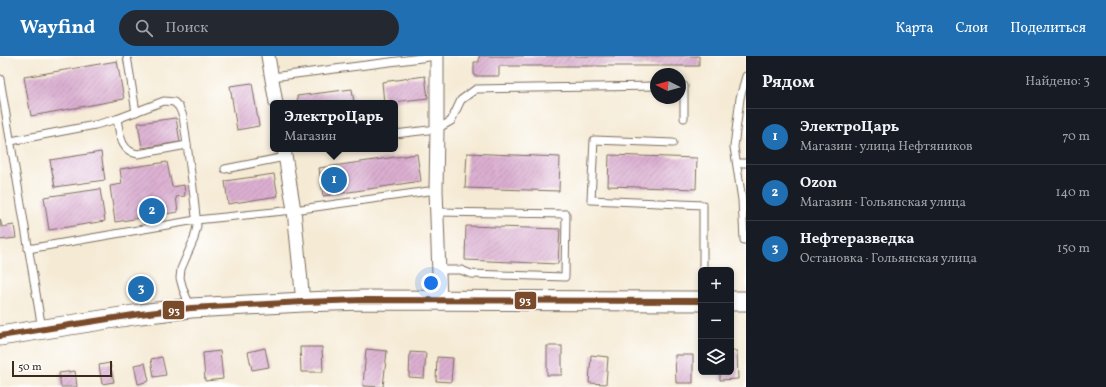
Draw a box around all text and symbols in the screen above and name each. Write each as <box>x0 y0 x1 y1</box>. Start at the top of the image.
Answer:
search box <box>119 10 399 46</box>
text: Wayfind <box>20 15 95 41</box>
icon: search <box>133 17 155 39</box>
text: Поиск <box>165 18 208 39</box>
text: Карта <box>895 19 933 38</box>
text: Слои <box>955 19 988 38</box>
text: Поделиться <box>1010 19 1086 38</box>
north arrow <box>650 68 686 104</box>
text: Рядом <box>762 71 815 94</box>
text: Найдено: 3 <box>1025 73 1090 91</box>
popup <box>270 100 398 152</box>
text: ЭлектроЦарь <box>284 107 384 128</box>
text: ЭлектроЦарь <box>800 117 899 138</box>
text: Магазин <box>284 128 337 146</box>
text: 1 <box>772 128 778 146</box>
text: 70 m <box>1062 128 1090 146</box>
text: Магазин · улица Нефтяников <box>800 138 973 156</box>
pin: 1 <box>321 165 347 195</box>
text: Ozon <box>800 173 837 194</box>
text: 2 <box>772 184 778 202</box>
text: 140 m <box>1056 184 1090 202</box>
text: Магазин · Гольянская улица <box>800 194 966 212</box>
pin: 2 <box>139 196 165 226</box>
text: Нефтеразведка <box>800 229 914 250</box>
text: 3 <box>772 240 778 258</box>
text: 150 m <box>1057 240 1090 258</box>
text: Остановка · Гольянская улица <box>800 250 977 268</box>
map controls <box>698 267 734 375</box>
button: + <box>698 267 734 303</box>
your location <box>421 273 441 293</box>
pin: 3 <box>128 274 154 304</box>
line badge: 93 <box>514 291 537 310</box>
text: 93 <box>519 294 531 309</box>
line badge: 93 <box>162 300 185 320</box>
button: − <box>698 303 734 339</box>
text: 93 <box>168 304 180 319</box>
button: layers <box>698 339 734 375</box>
scale bar <box>12 359 112 378</box>
text: 50 m <box>18 360 42 375</box>

